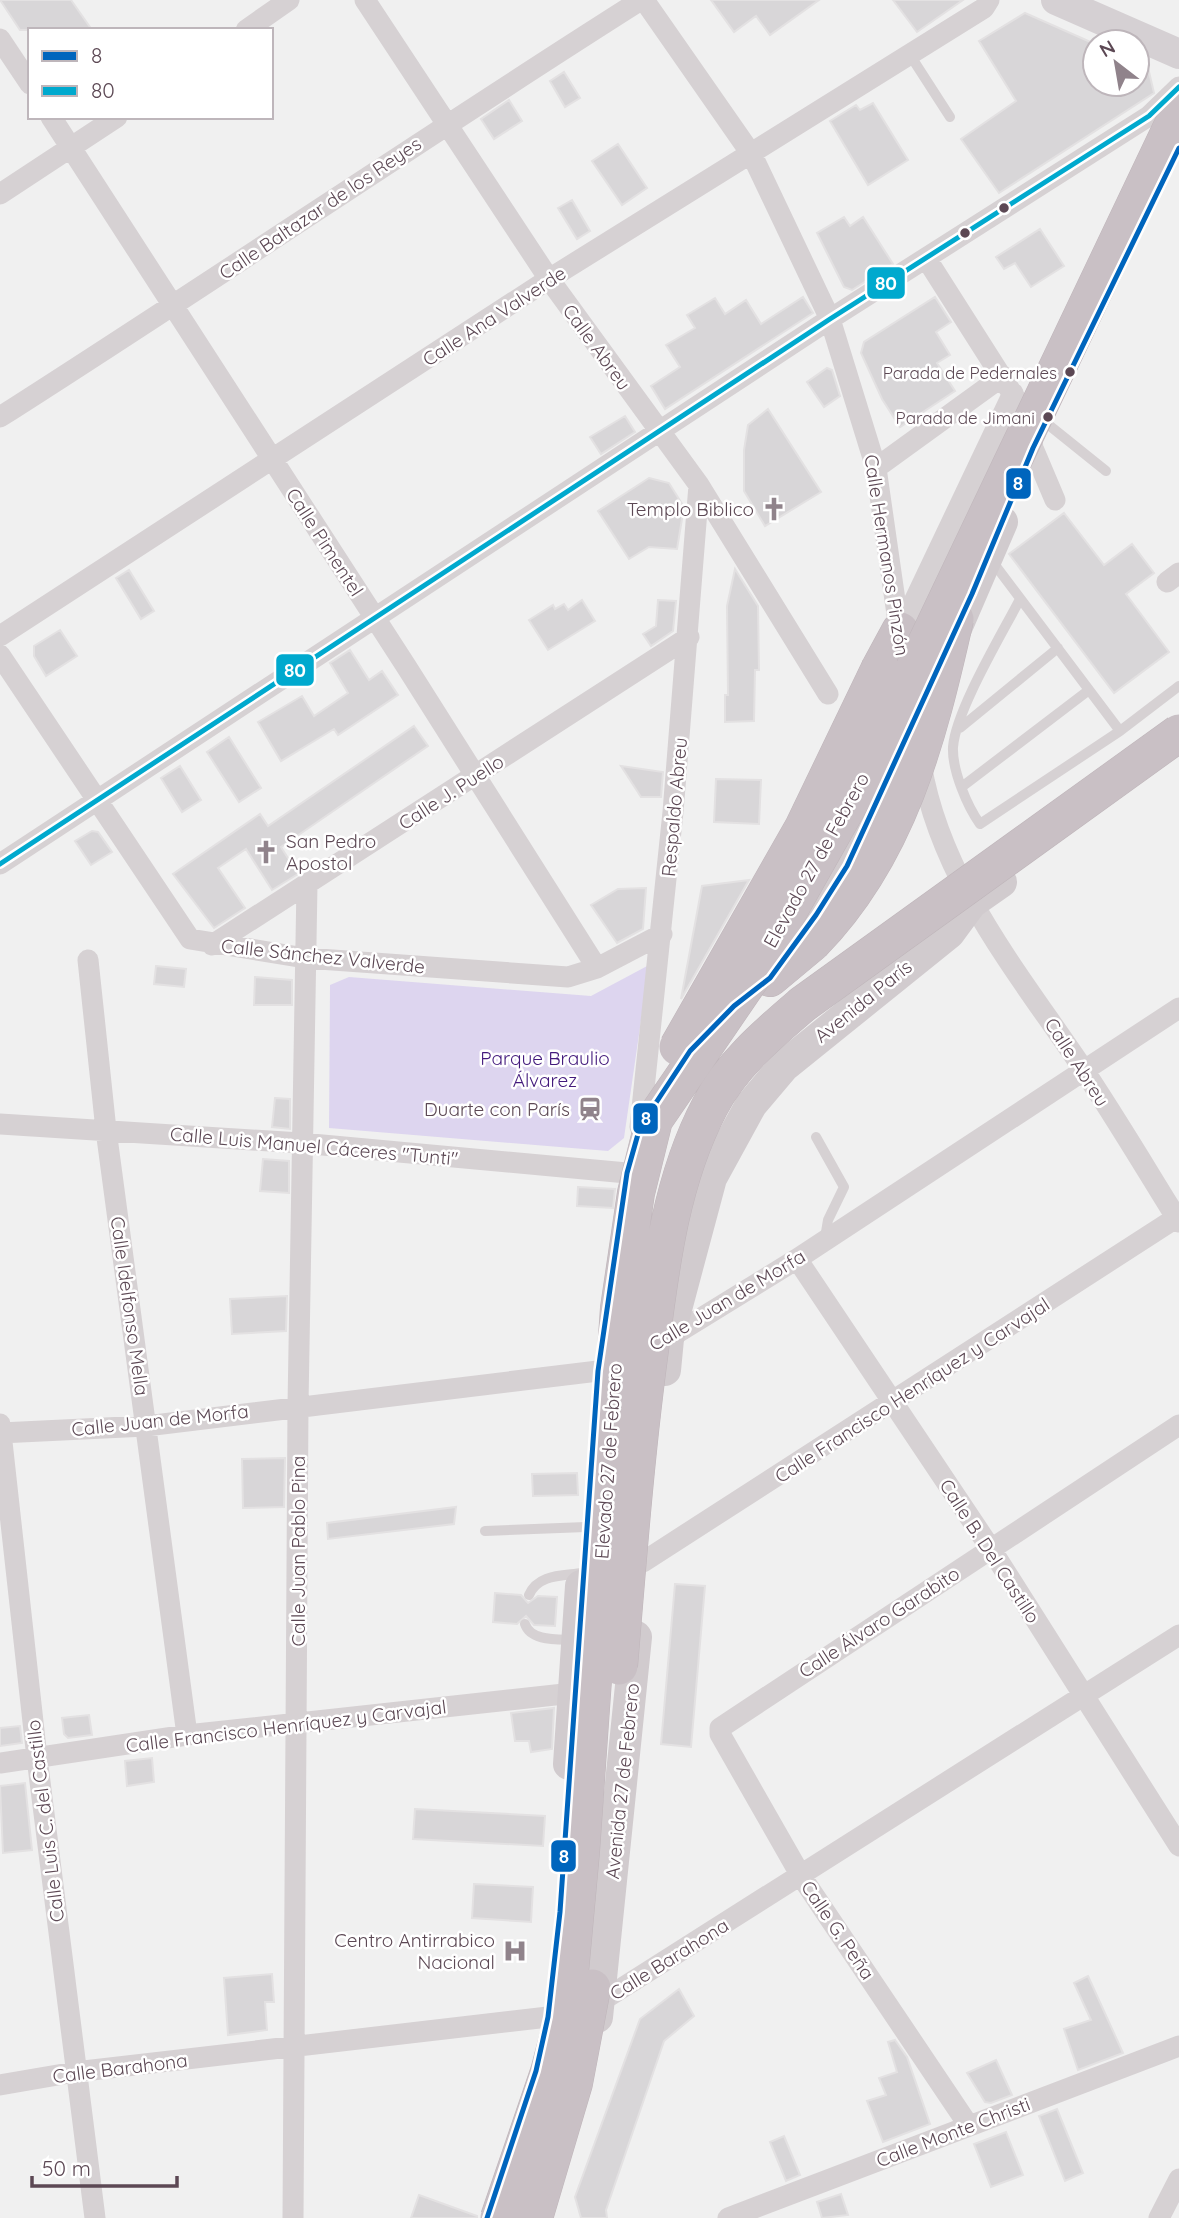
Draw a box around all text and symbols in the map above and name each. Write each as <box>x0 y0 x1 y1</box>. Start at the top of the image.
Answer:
legend <box>28 28 273 119</box>
north arrow <box>1081 28 1151 98</box>
text: N <box>1095 35 1119 62</box>
text: 8 <box>91 42 102 68</box>
text: 80 <box>91 77 115 103</box>
street label: Calle Baltazar de los Reyes <box>214 131 426 285</box>
unlabelled marker <box>997 201 1011 215</box>
unlabelled marker <box>958 226 972 240</box>
street label: Calle Ana Valverde <box>418 261 570 371</box>
line badge: 80 <box>866 266 906 300</box>
text: 80 <box>875 271 897 295</box>
street label: Calle Abreu <box>558 299 636 395</box>
place label: Parada de Pedernales <box>883 362 1057 383</box>
marker: Parada de Pedernales <box>1063 365 1077 379</box>
place label: Parada de Jimani <box>896 407 1035 428</box>
marker: Parada de Jimani <box>1041 410 1055 424</box>
street label: Calle Hermanos Pinzón <box>859 453 915 657</box>
line badge: 8 <box>1005 467 1032 500</box>
text: 8 <box>1013 471 1023 495</box>
street label: Calle Pimentel <box>281 483 369 601</box>
church icon: Templo Biblico <box>760 495 788 523</box>
place label: Templo Biblico <box>627 497 754 521</box>
line badge: 80 <box>275 653 315 687</box>
text: 80 <box>284 658 306 682</box>
street label: Respaldo Abreu <box>656 736 692 878</box>
street label: Calle J. Puello <box>394 749 508 835</box>
street label: Elevado 27 de Febrero <box>758 768 874 952</box>
place label: San Pedro Apostol <box>286 829 376 875</box>
church icon: San Pedro Apostol <box>252 838 280 866</box>
street label: Calle Sánchez Valverde <box>220 933 426 979</box>
street label: Avenida París <box>809 954 917 1048</box>
street label: Calle Abreu <box>1040 1013 1114 1111</box>
park label: Parque Braulio Álvarez <box>480 1046 610 1092</box>
station icon: Duarte con París <box>576 1095 604 1123</box>
place label: Duarte con París <box>424 1097 570 1121</box>
line badge: 8 <box>632 1102 659 1135</box>
text: 8 <box>641 1106 651 1130</box>
street label: Calle Luis Manuel Cáceres "Tunti" <box>169 1121 459 1171</box>
street label: Calle Idelfonso Mella <box>106 1215 154 1397</box>
street label: Calle Juan de Morfa <box>645 1244 809 1356</box>
street label: Calle Francisco Henríquez y Carvajal <box>770 1292 1054 1488</box>
street label: Elevado 27 de Febrero <box>589 1362 627 1560</box>
street label: Calle Juan de Morfa <box>70 1399 250 1441</box>
street label: Calle Juan Pablo Pina <box>286 1456 310 1646</box>
street label: Calle B. Del Castillo <box>934 1474 1046 1628</box>
street label: Calle Álvaro Garabito <box>794 1561 964 1683</box>
street label: Avenida 27 de Febrero <box>600 1682 644 1880</box>
street label: Calle Francisco Henríquez y Carvajal <box>124 1694 448 1758</box>
street label: Calle Luis C. del Castillo <box>21 1718 69 1924</box>
line badge: 8 <box>550 1839 577 1873</box>
text: 8 <box>559 1844 569 1868</box>
street label: Calle G. Peña <box>796 1876 880 1984</box>
street label: Calle Barahona <box>605 1913 733 2005</box>
place label: Centro Antirrabico Nacional <box>334 1928 495 1974</box>
hospital icon: Centro Antirrabico Nacional <box>501 1937 529 1965</box>
street label: Calle Barahona <box>51 2048 189 2088</box>
street label: Calle Monte Christi <box>873 2092 1033 2172</box>
scale bar <box>32 2144 177 2188</box>
text: 50 m <box>42 2155 91 2181</box>

